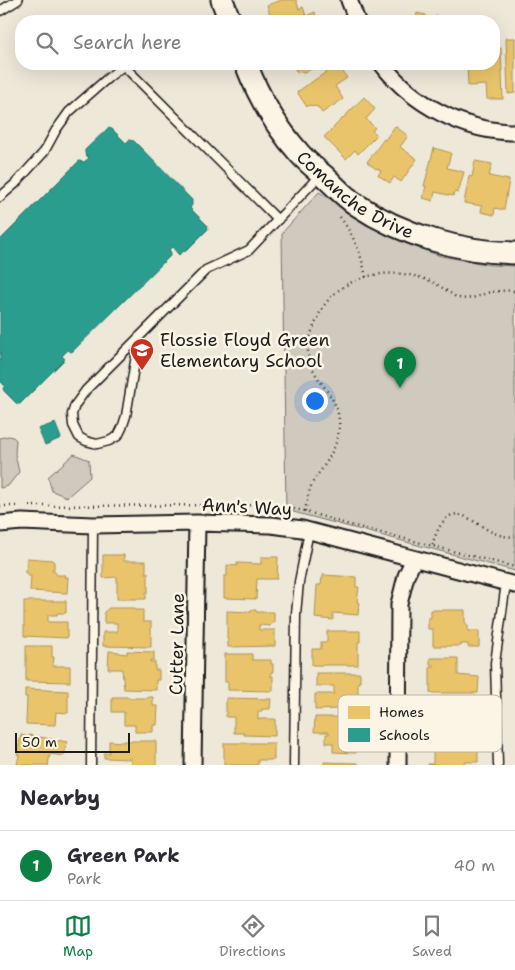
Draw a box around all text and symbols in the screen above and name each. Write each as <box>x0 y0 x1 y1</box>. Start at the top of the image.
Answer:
search box <box>15 15 500 70</box>
icon: search <box>33 29 61 57</box>
text: Search here <box>73 30 182 55</box>
street label: Comanche Drive <box>291 146 417 244</box>
place label: Flossie Floyd Green Elementary School <box>160 328 329 373</box>
school or university icon: Flossie Floyd Green Elementary School <box>129 337 155 371</box>
pin: 1 <box>384 347 416 388</box>
your location <box>302 388 328 414</box>
street label: Ann's Way <box>201 493 293 521</box>
street label: Cutter Lane <box>164 593 190 695</box>
legend <box>338 695 502 752</box>
text: Homes <box>379 703 424 721</box>
text: Schools <box>379 726 430 744</box>
scale bar <box>15 730 130 753</box>
text: 50 m <box>22 733 57 751</box>
text: Nearby <box>20 784 100 812</box>
text: Green Park <box>67 843 180 868</box>
text: 1 <box>32 855 40 876</box>
text: 40 m <box>453 855 495 876</box>
text: Park <box>67 868 101 889</box>
tab: Map <box>63 912 93 960</box>
tab: Directions <box>219 912 286 960</box>
tab: Saved <box>412 912 452 960</box>

